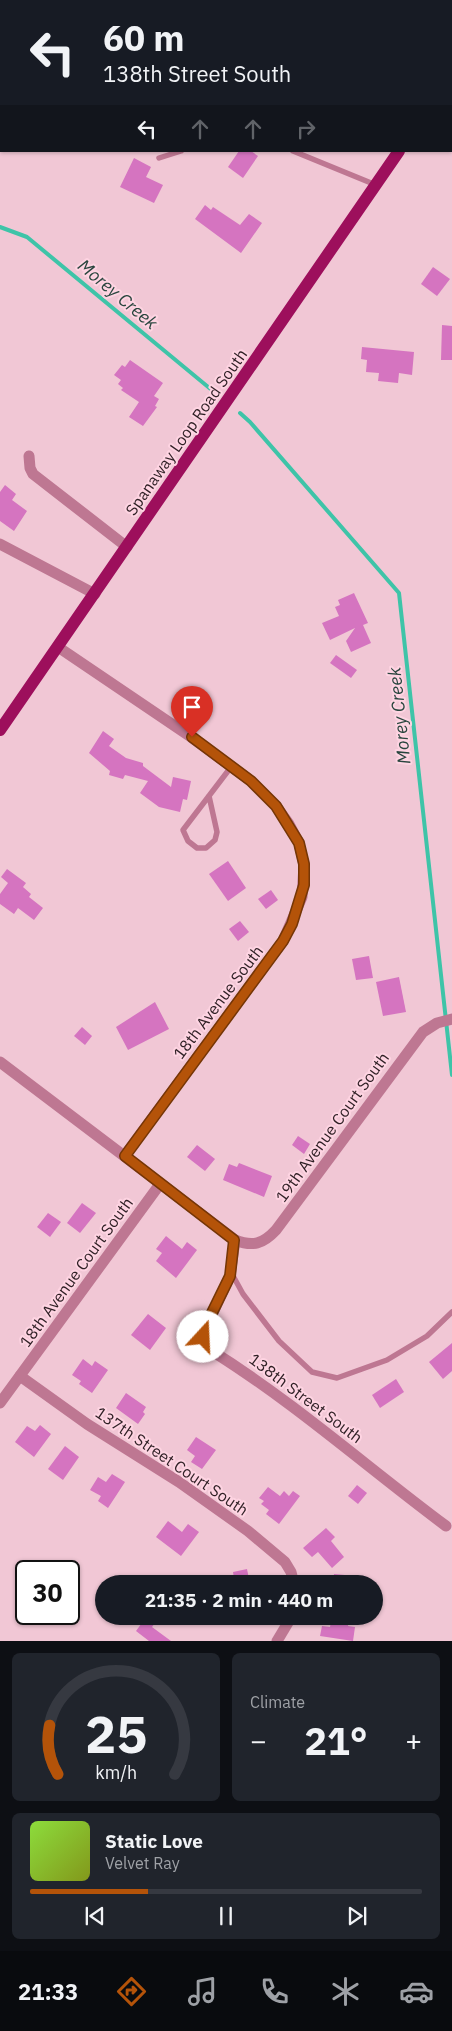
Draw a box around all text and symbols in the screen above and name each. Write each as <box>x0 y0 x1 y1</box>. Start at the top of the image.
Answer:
text: 60 m <box>103 15 185 61</box>
icon: left <box>20 20 85 85</box>
text: 138th Street South <box>103 59 291 88</box>
icon: left <box>133 115 161 143</box>
icon: ahead <box>186 115 214 143</box>
icon: ahead <box>239 115 267 143</box>
icon: right <box>292 115 320 143</box>
water label: Morey Creek <box>73 254 163 335</box>
street label: Spanaway Loop Road South <box>121 345 251 519</box>
water label: Morey Creek <box>382 666 416 766</box>
pin <box>171 686 213 737</box>
icon: arrive <box>178 693 206 721</box>
street label: 18th Avenue South <box>169 941 267 1063</box>
street label: 19th Avenue Court South <box>271 1048 393 1206</box>
street label: 18th Avenue Court South <box>15 1193 137 1351</box>
position arrow <box>176 1310 228 1362</box>
street label: 138th Street South <box>245 1349 367 1447</box>
street label: 137th Street Court South <box>92 1402 252 1520</box>
speed limit sign: 30 <box>15 1560 80 1625</box>
text: 21:35 · 2 min · 440 m <box>145 1588 333 1612</box>
text: Climate <box>250 1692 305 1712</box>
text: 25 <box>85 1700 147 1767</box>
text: 21° <box>304 1716 368 1765</box>
text: − <box>250 1722 267 1759</box>
text: + <box>405 1722 422 1759</box>
text: km/h <box>95 1761 137 1784</box>
text: Static Love <box>105 1829 203 1853</box>
text: Velvet Ray <box>105 1853 180 1873</box>
icon: previous <box>81 1902 109 1930</box>
icon: pause <box>212 1902 240 1930</box>
icon: next <box>343 1902 371 1930</box>
icon: directions <box>114 1974 149 2009</box>
icon: music <box>185 1974 220 2009</box>
icon: phone <box>257 1974 292 2009</box>
icon: climate <box>328 1974 363 2009</box>
icon: car <box>399 1974 434 2009</box>
text: 21:33 <box>18 1977 78 2006</box>

